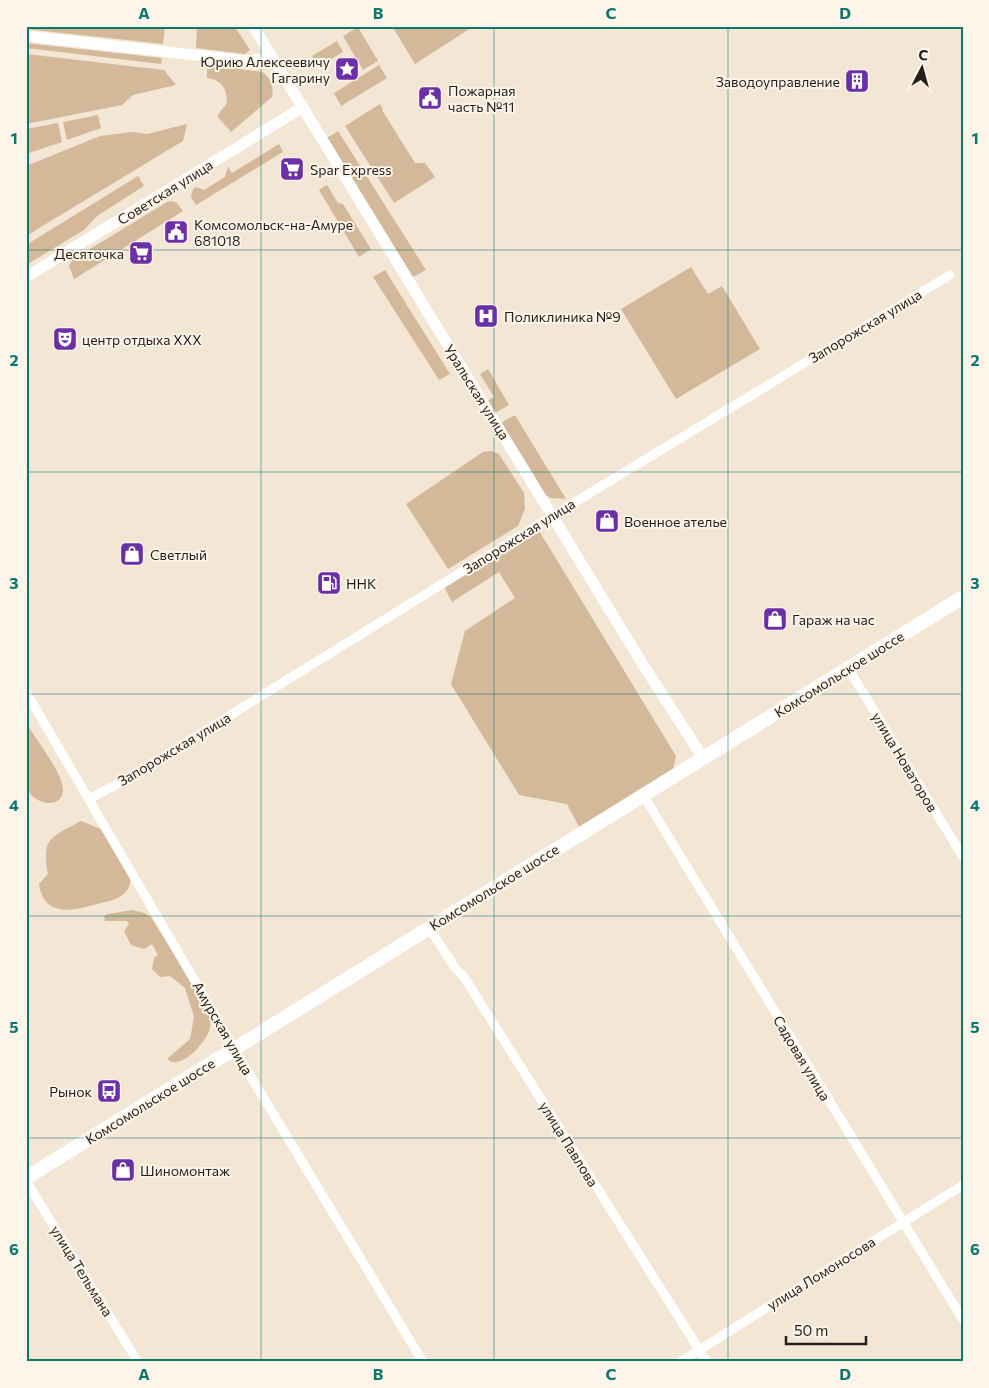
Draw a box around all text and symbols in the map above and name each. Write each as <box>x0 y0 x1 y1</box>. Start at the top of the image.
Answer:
text: A <box>138 3 150 22</box>
text: B <box>373 3 384 22</box>
text: C <box>606 3 617 22</box>
text: D <box>839 3 851 22</box>
north arrow <box>896 42 946 92</box>
text: С <box>918 46 929 64</box>
place label: Юрию Алексеевичу Гагарину <box>200 53 330 86</box>
place icon: Юрию Алексеевичу Гагарину <box>334 56 360 82</box>
building icon: Заводоуправление <box>844 68 870 94</box>
place label: Заводоуправление <box>716 73 840 90</box>
place label: Пожарная часть №11 <box>448 82 516 115</box>
public building icon: Пожарная часть №11 <box>417 85 443 111</box>
text: 1 <box>10 128 18 147</box>
text: 1 <box>971 128 979 147</box>
street label: Советская улица <box>114 156 216 228</box>
supermarket icon: Spar Express <box>279 156 305 182</box>
place label: Spar Express <box>310 161 392 178</box>
place label: Комсомольск-на-Амуре 681018 <box>194 216 353 249</box>
public building icon: Комсомольск-на-Амуре 681018 <box>163 219 189 245</box>
supermarket icon: Десяточка <box>128 240 154 266</box>
place label: Десяточка <box>54 245 124 262</box>
street label: Запорожская улица <box>805 286 925 366</box>
hospital icon: Поликлиника №9 <box>473 303 499 329</box>
place label: Поликлиника №9 <box>504 308 621 325</box>
theatre icon: центр отдыха ХХХ <box>52 326 78 352</box>
place label: центр отдыха ХХХ <box>82 331 202 348</box>
street label: Уральская улица <box>441 341 513 443</box>
text: 2 <box>9 350 19 369</box>
text: 2 <box>970 350 980 369</box>
street label: Запорожская улица <box>460 495 578 577</box>
shop icon: Военное ателье <box>594 508 620 534</box>
place label: Военное ателье <box>624 513 727 530</box>
shop icon: Светлый <box>119 541 145 567</box>
place label: Светлый <box>150 546 207 563</box>
fuel station icon: ННК <box>316 570 342 596</box>
text: 3 <box>9 573 19 592</box>
text: 3 <box>970 573 980 592</box>
place label: ННК <box>346 575 376 592</box>
shop icon: Гараж на час <box>762 606 788 632</box>
place label: Гараж на час <box>792 611 875 628</box>
street label: Комсомольское шоссе <box>771 627 907 721</box>
street label: Запорожская улица <box>114 709 234 789</box>
street label: улица Новаторов <box>869 709 941 815</box>
text: 4 <box>9 795 19 814</box>
text: 4 <box>970 795 980 814</box>
street label: Комсомольское шоссе <box>426 840 562 934</box>
street label: Амурская улица <box>189 978 257 1078</box>
street label: Садовая улица <box>770 1012 834 1104</box>
text: 5 <box>9 1017 19 1036</box>
text: 5 <box>970 1017 980 1036</box>
street label: Комсомольское шоссе <box>82 1054 218 1148</box>
bus stop icon: Рынок <box>96 1078 122 1104</box>
place label: Рынок <box>49 1083 93 1100</box>
street label: улица Павлова <box>536 1098 602 1190</box>
shop icon: Шиномонтаж <box>110 1157 136 1183</box>
place label: Шиномонтаж <box>140 1162 230 1179</box>
street label: улица Тельмана <box>47 1222 117 1320</box>
street label: улица Ломоносова <box>764 1233 878 1313</box>
text: 6 <box>9 1239 19 1258</box>
text: 6 <box>970 1239 980 1258</box>
scale bar <box>786 1313 866 1345</box>
text: 50 m <box>794 1321 828 1339</box>
text: A <box>138 1364 150 1383</box>
text: B <box>373 1364 384 1383</box>
text: C <box>606 1364 617 1383</box>
text: D <box>839 1364 851 1383</box>

